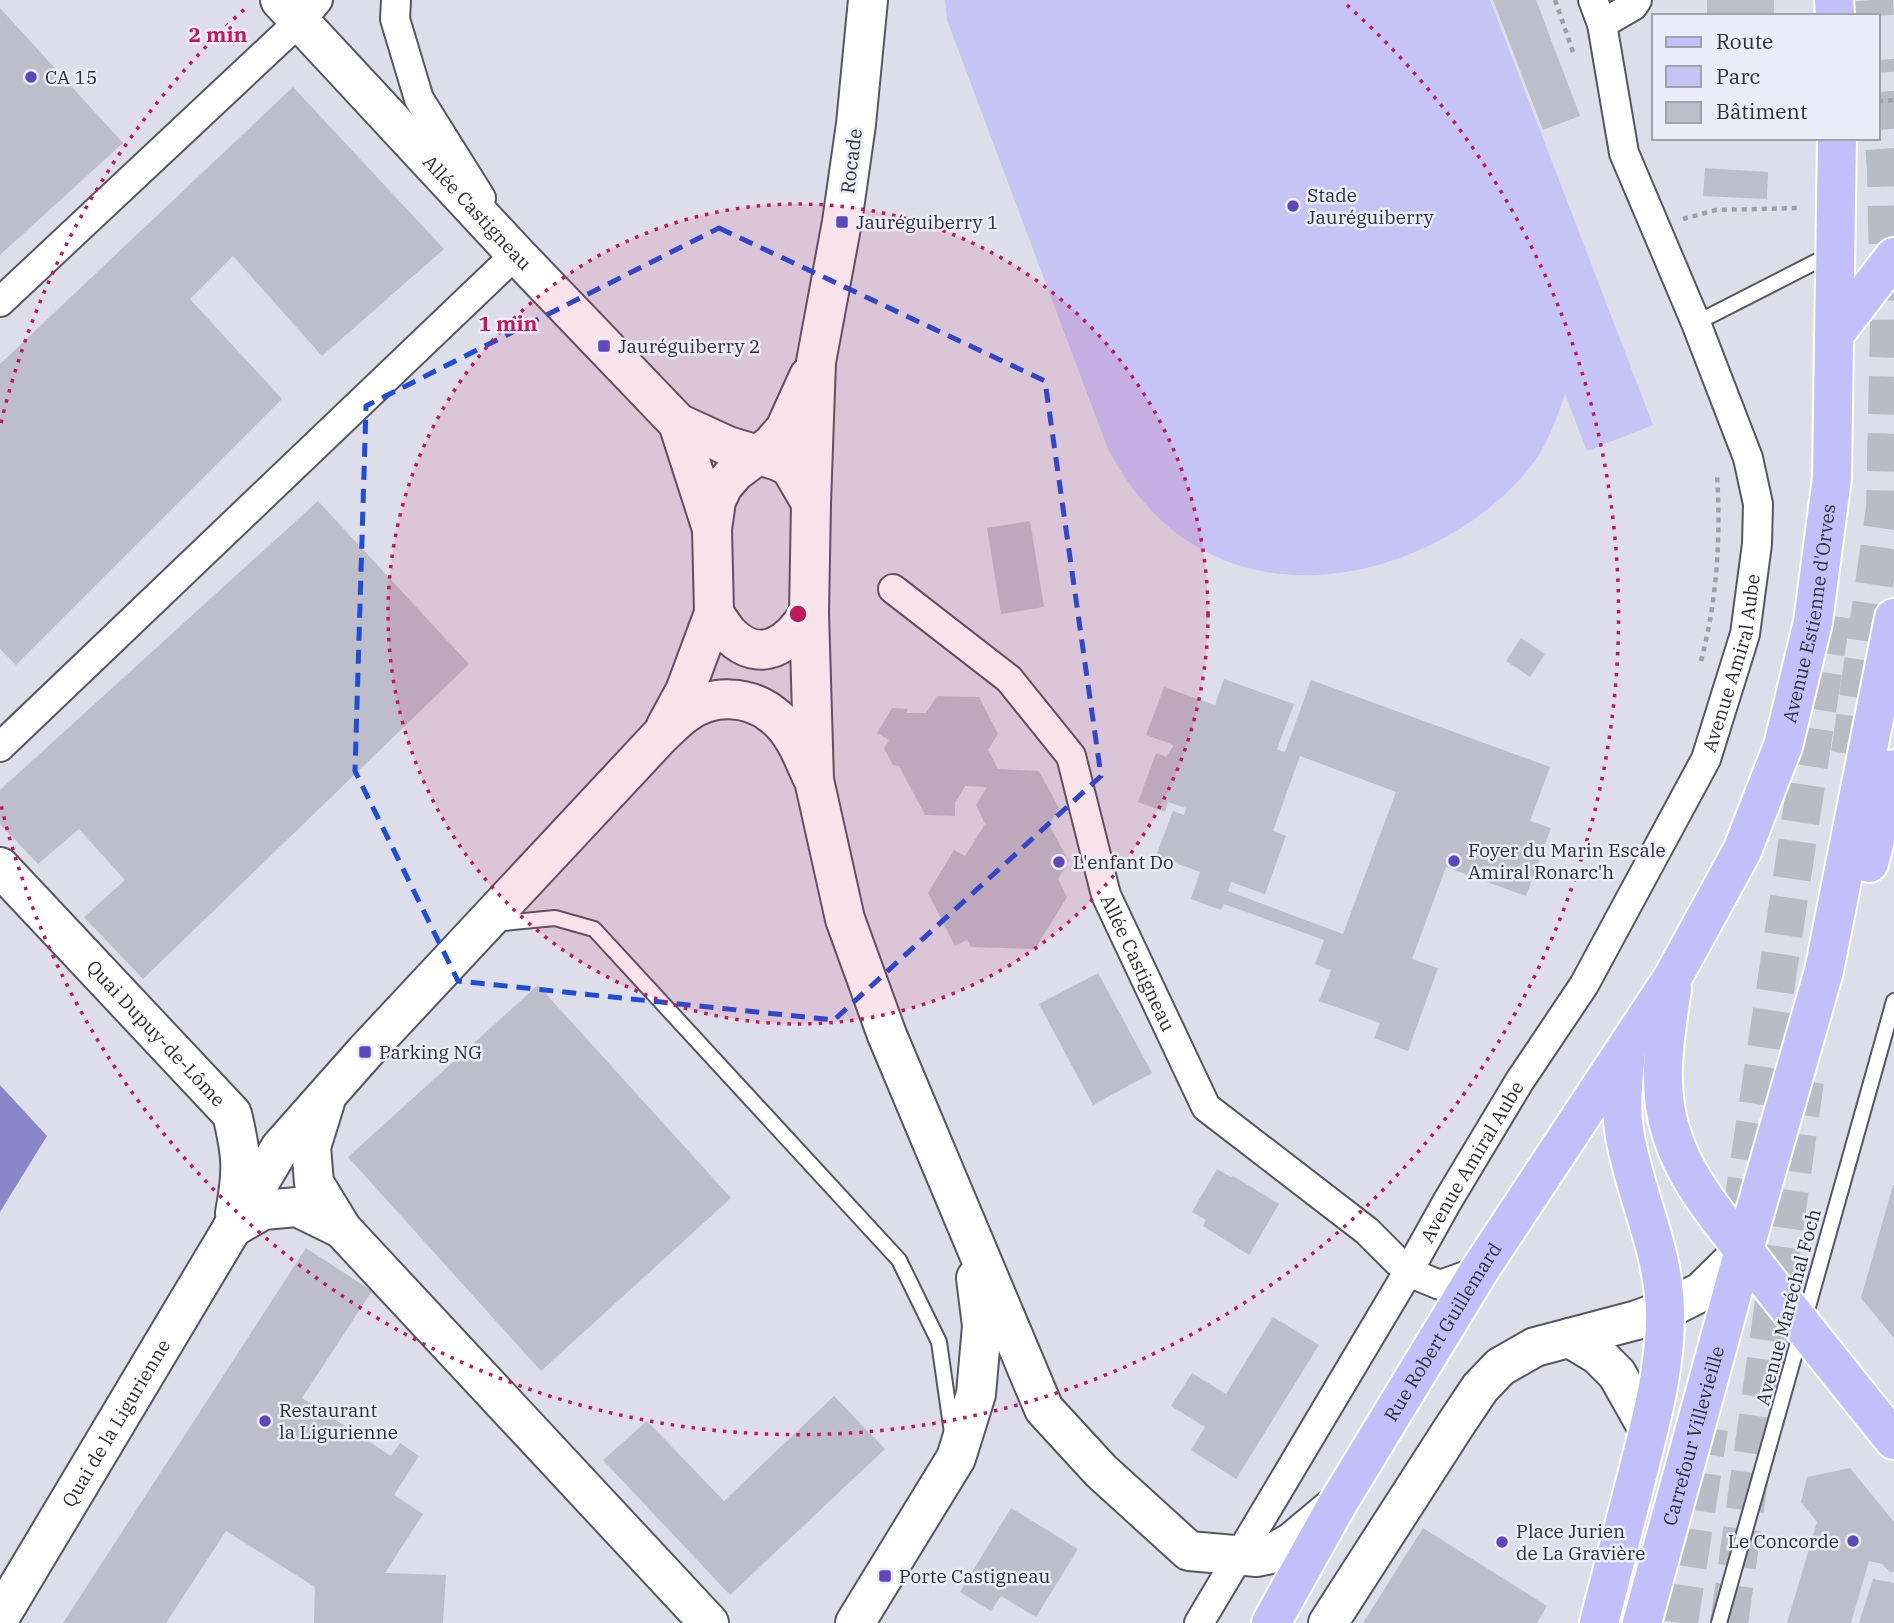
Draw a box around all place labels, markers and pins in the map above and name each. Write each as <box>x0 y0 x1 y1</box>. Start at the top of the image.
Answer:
place label: CA 15 <box>45 65 97 89</box>
marker: CA 15 <box>23 69 39 85</box>
place label: Stade Jauréguiberry <box>1307 183 1434 229</box>
marker: Stade Jauréguiberry <box>1285 198 1301 214</box>
place label: Jauréguiberry 1 <box>856 210 998 234</box>
marker: Jauréguiberry 1 <box>834 214 850 230</box>
place label: Jauréguiberry 2 <box>618 334 760 358</box>
marker: Jauréguiberry 2 <box>596 338 612 354</box>
centre of rings <box>786 602 810 626</box>
place label: Foyer du Marin Escale Amiral Ronarc'h <box>1468 838 1666 884</box>
place label: L'enfant Do <box>1073 850 1174 874</box>
marker: Foyer du Marin Escale Amiral Ronarc'h <box>1446 853 1462 869</box>
marker: L'enfant Do <box>1051 854 1067 870</box>
place label: Parking NG <box>379 1040 482 1064</box>
marker: Parking NG <box>357 1044 373 1060</box>
place label: Restaurant la Ligurienne <box>279 1398 398 1444</box>
marker: Restaurant la Ligurienne <box>257 1413 273 1429</box>
place label: Place Jurien de La Gravière <box>1516 1519 1645 1565</box>
place label: Le Concorde <box>1728 1529 1839 1553</box>
marker: Le Concorde <box>1845 1533 1861 1549</box>
marker: Place Jurien de La Gravière <box>1494 1534 1510 1550</box>
place label: Porte Castigneau <box>899 1564 1051 1588</box>
marker: Porte Castigneau <box>877 1568 893 1584</box>

